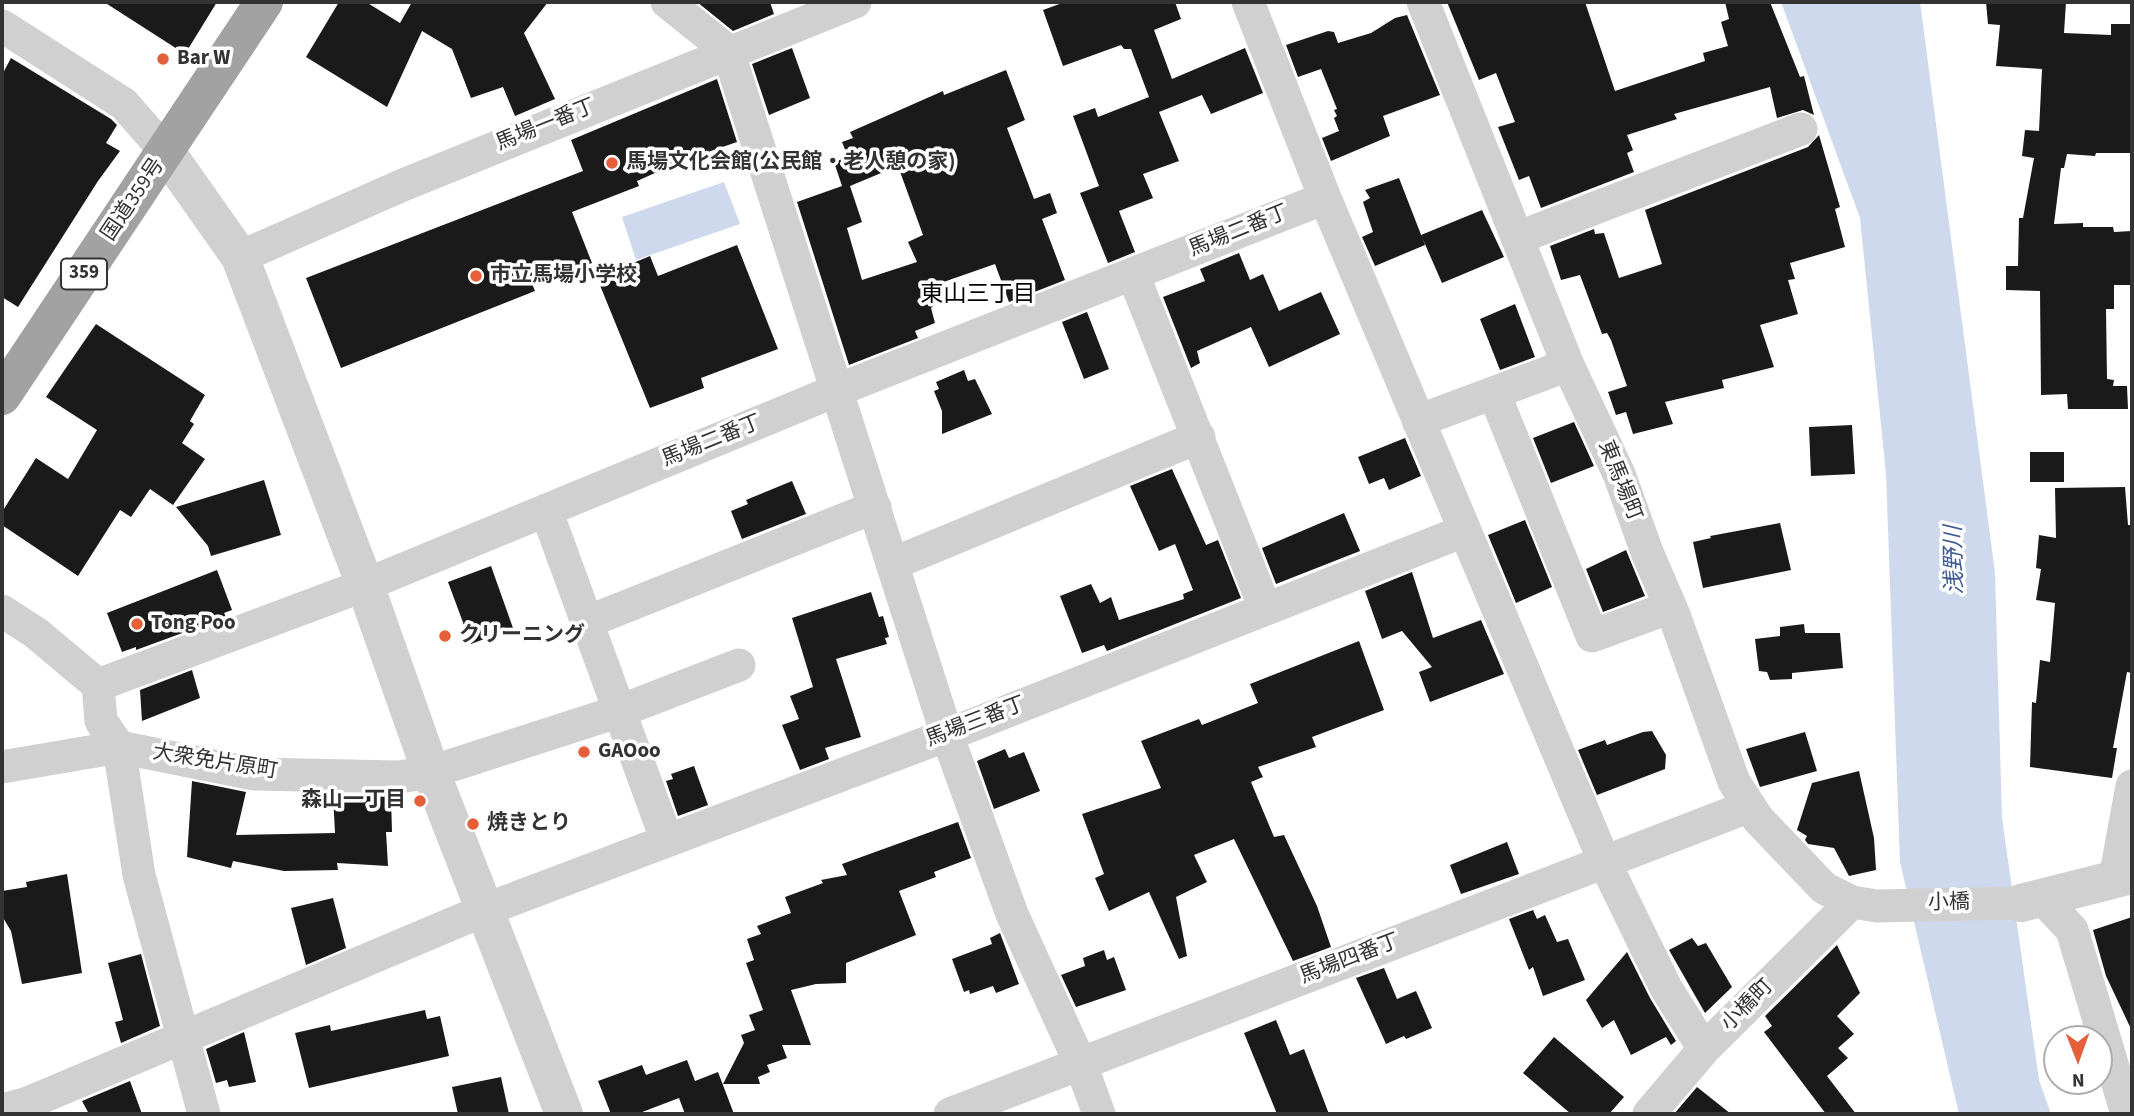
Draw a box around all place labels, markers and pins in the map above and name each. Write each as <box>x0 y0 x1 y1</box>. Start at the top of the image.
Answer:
place label: Bar W <box>177 46 230 72</box>
marker: Bar W <box>155 51 171 67</box>
place label: 馬場文化会館(公民館・老人憩の家) <box>626 150 955 176</box>
marker: 馬場文化会館(公民館・老人憩の家) <box>604 155 620 171</box>
place label: 市立馬場小学校 <box>490 263 637 289</box>
marker: 市立馬場小学校 <box>468 268 484 284</box>
place label: Tong Poo <box>151 611 236 637</box>
marker: Tong Poo <box>129 616 145 632</box>
place label: クリーニング <box>459 623 585 649</box>
marker: クリーニング <box>437 628 453 644</box>
place label: GAOoo <box>598 739 661 765</box>
marker: GAOoo <box>576 744 592 760</box>
place label: 森山一丁目 <box>301 788 406 814</box>
marker: 森山一丁目 <box>412 793 428 809</box>
place label: 焼きとり <box>487 811 571 837</box>
marker: 焼きとり <box>465 816 481 832</box>

